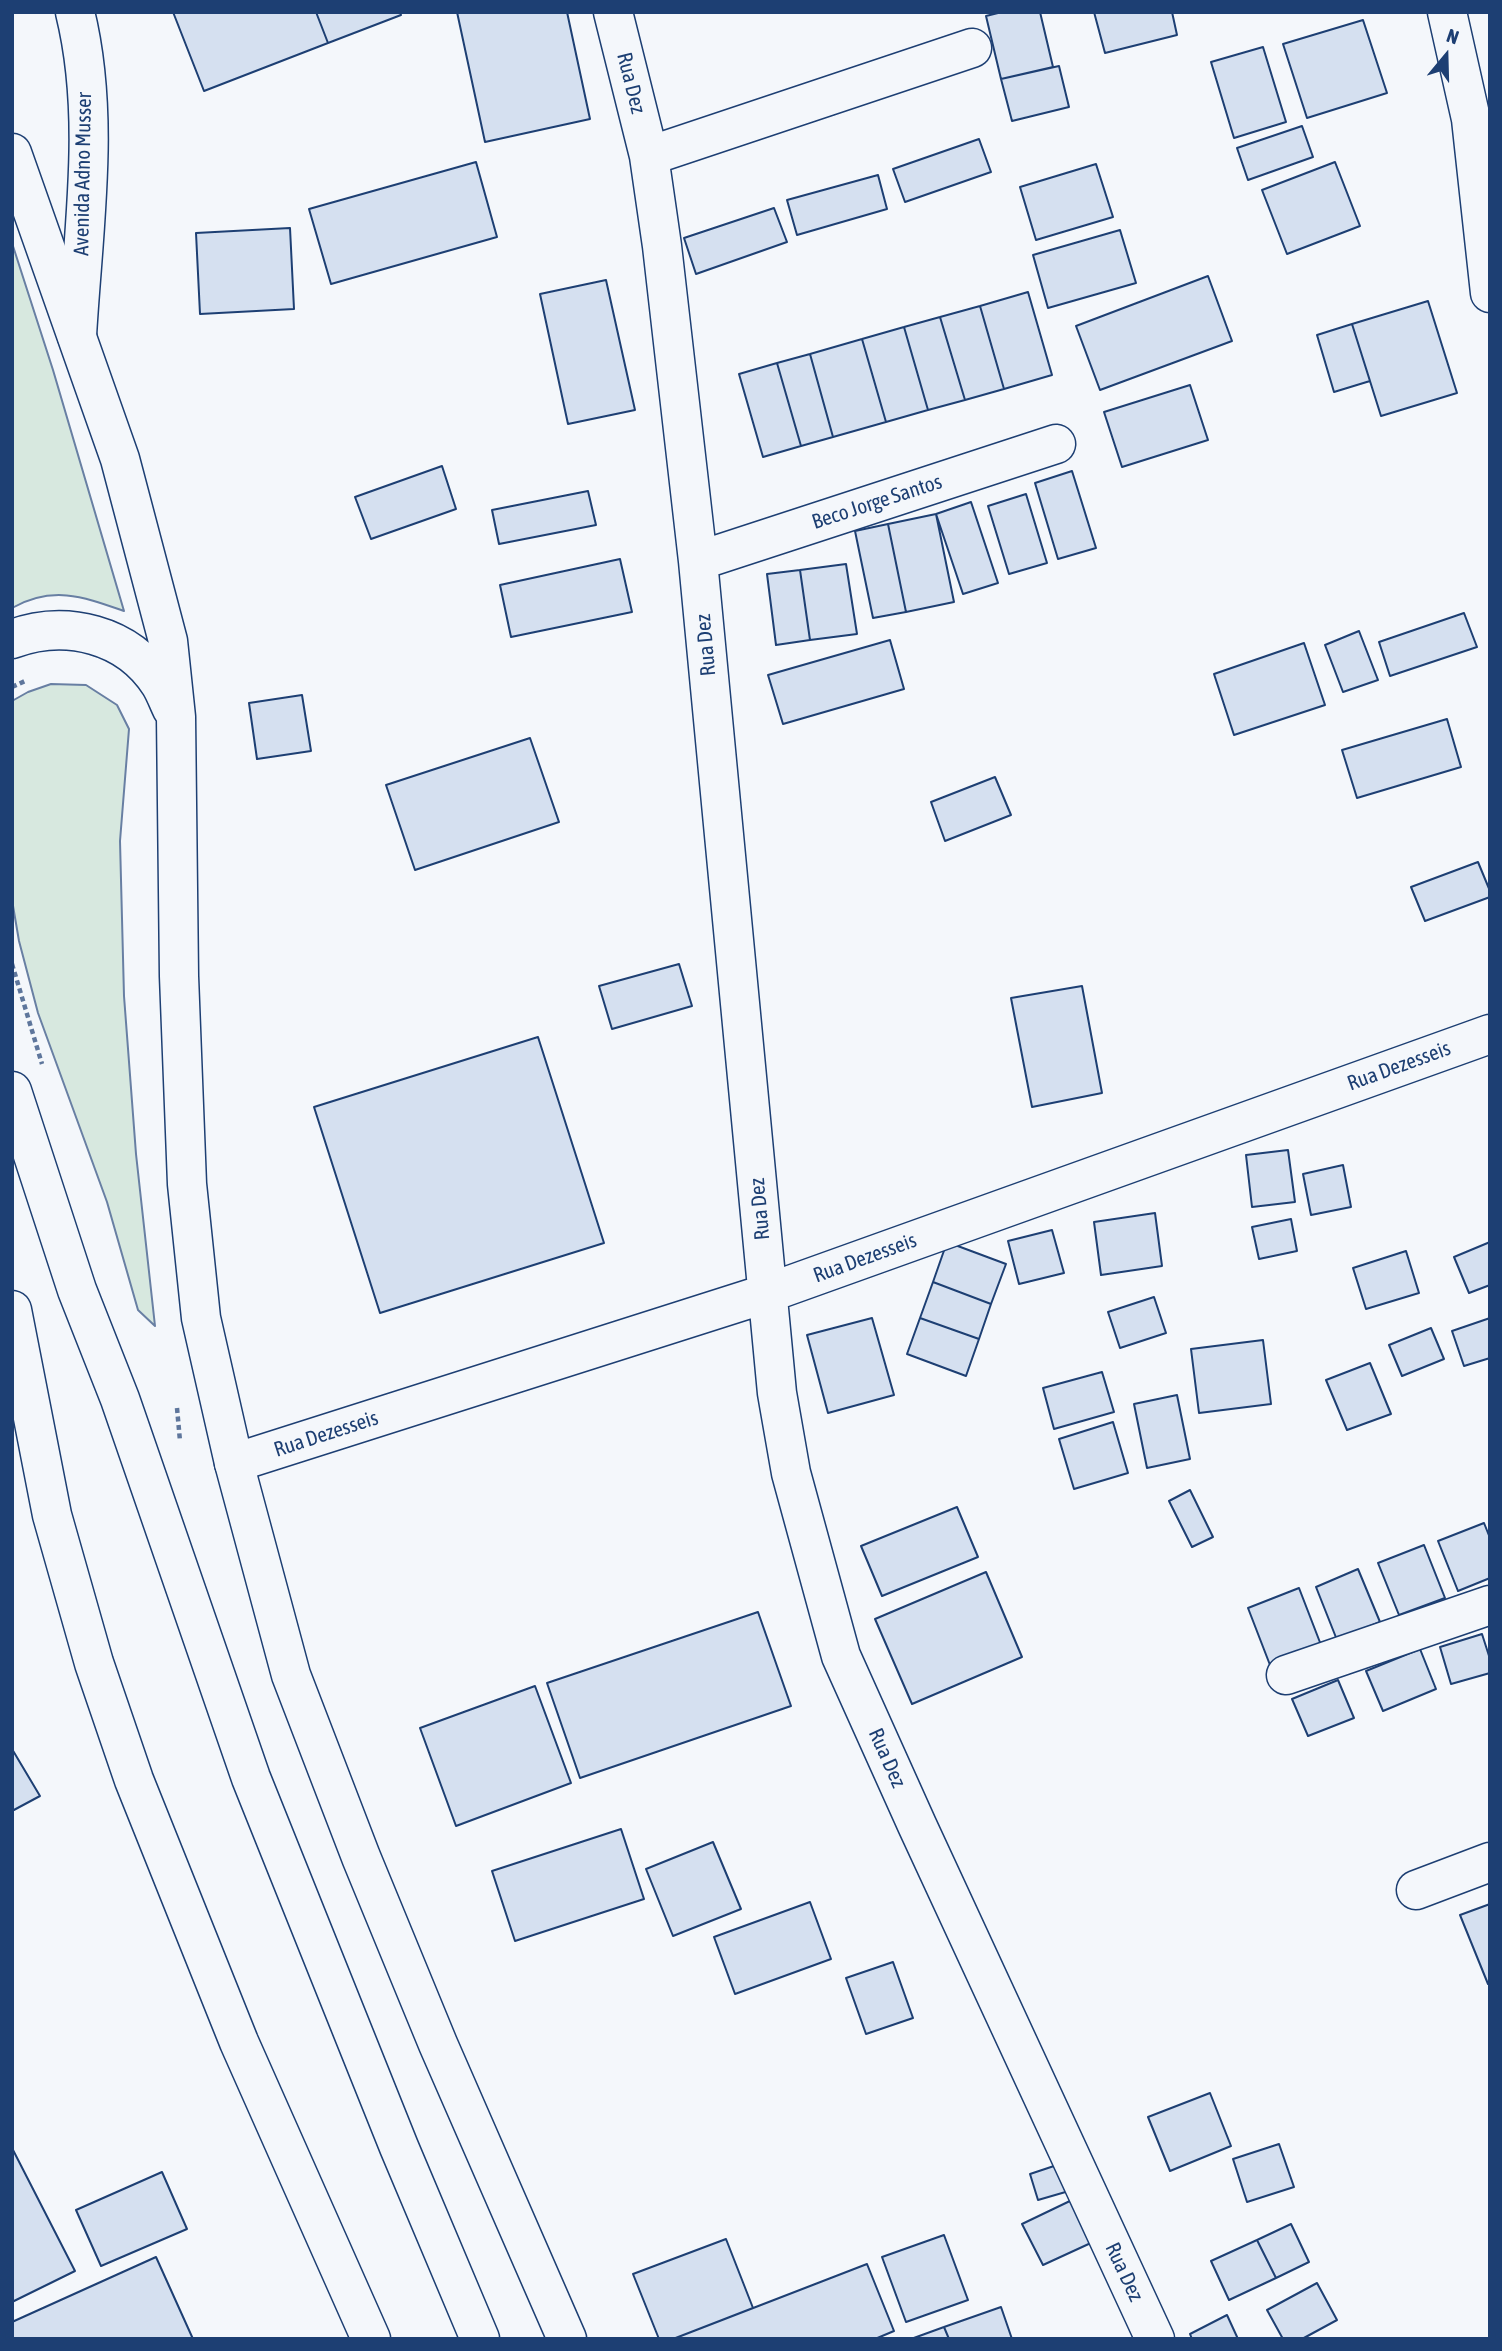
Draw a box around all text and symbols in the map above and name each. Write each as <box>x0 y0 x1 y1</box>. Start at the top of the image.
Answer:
north arrow <box>1411 21 1481 91</box>
text: N <box>1444 24 1462 48</box>
street label: Rua Dez <box>611 50 651 116</box>
street label: Avenida Adno Musser <box>69 92 97 256</box>
street label: Beco Jorge Santos <box>809 469 945 535</box>
street label: Rua Dez <box>691 613 721 677</box>
street label: Rua Dezesseis <box>1344 1036 1454 1096</box>
street label: Rua Dez <box>745 1177 775 1241</box>
street label: Rua Dezesseis <box>810 1228 920 1288</box>
street label: Rua Dezesseis <box>271 1405 381 1463</box>
street label: Rua Dez <box>863 1724 911 1792</box>
street label: Rua Dez <box>1099 2239 1149 2305</box>

